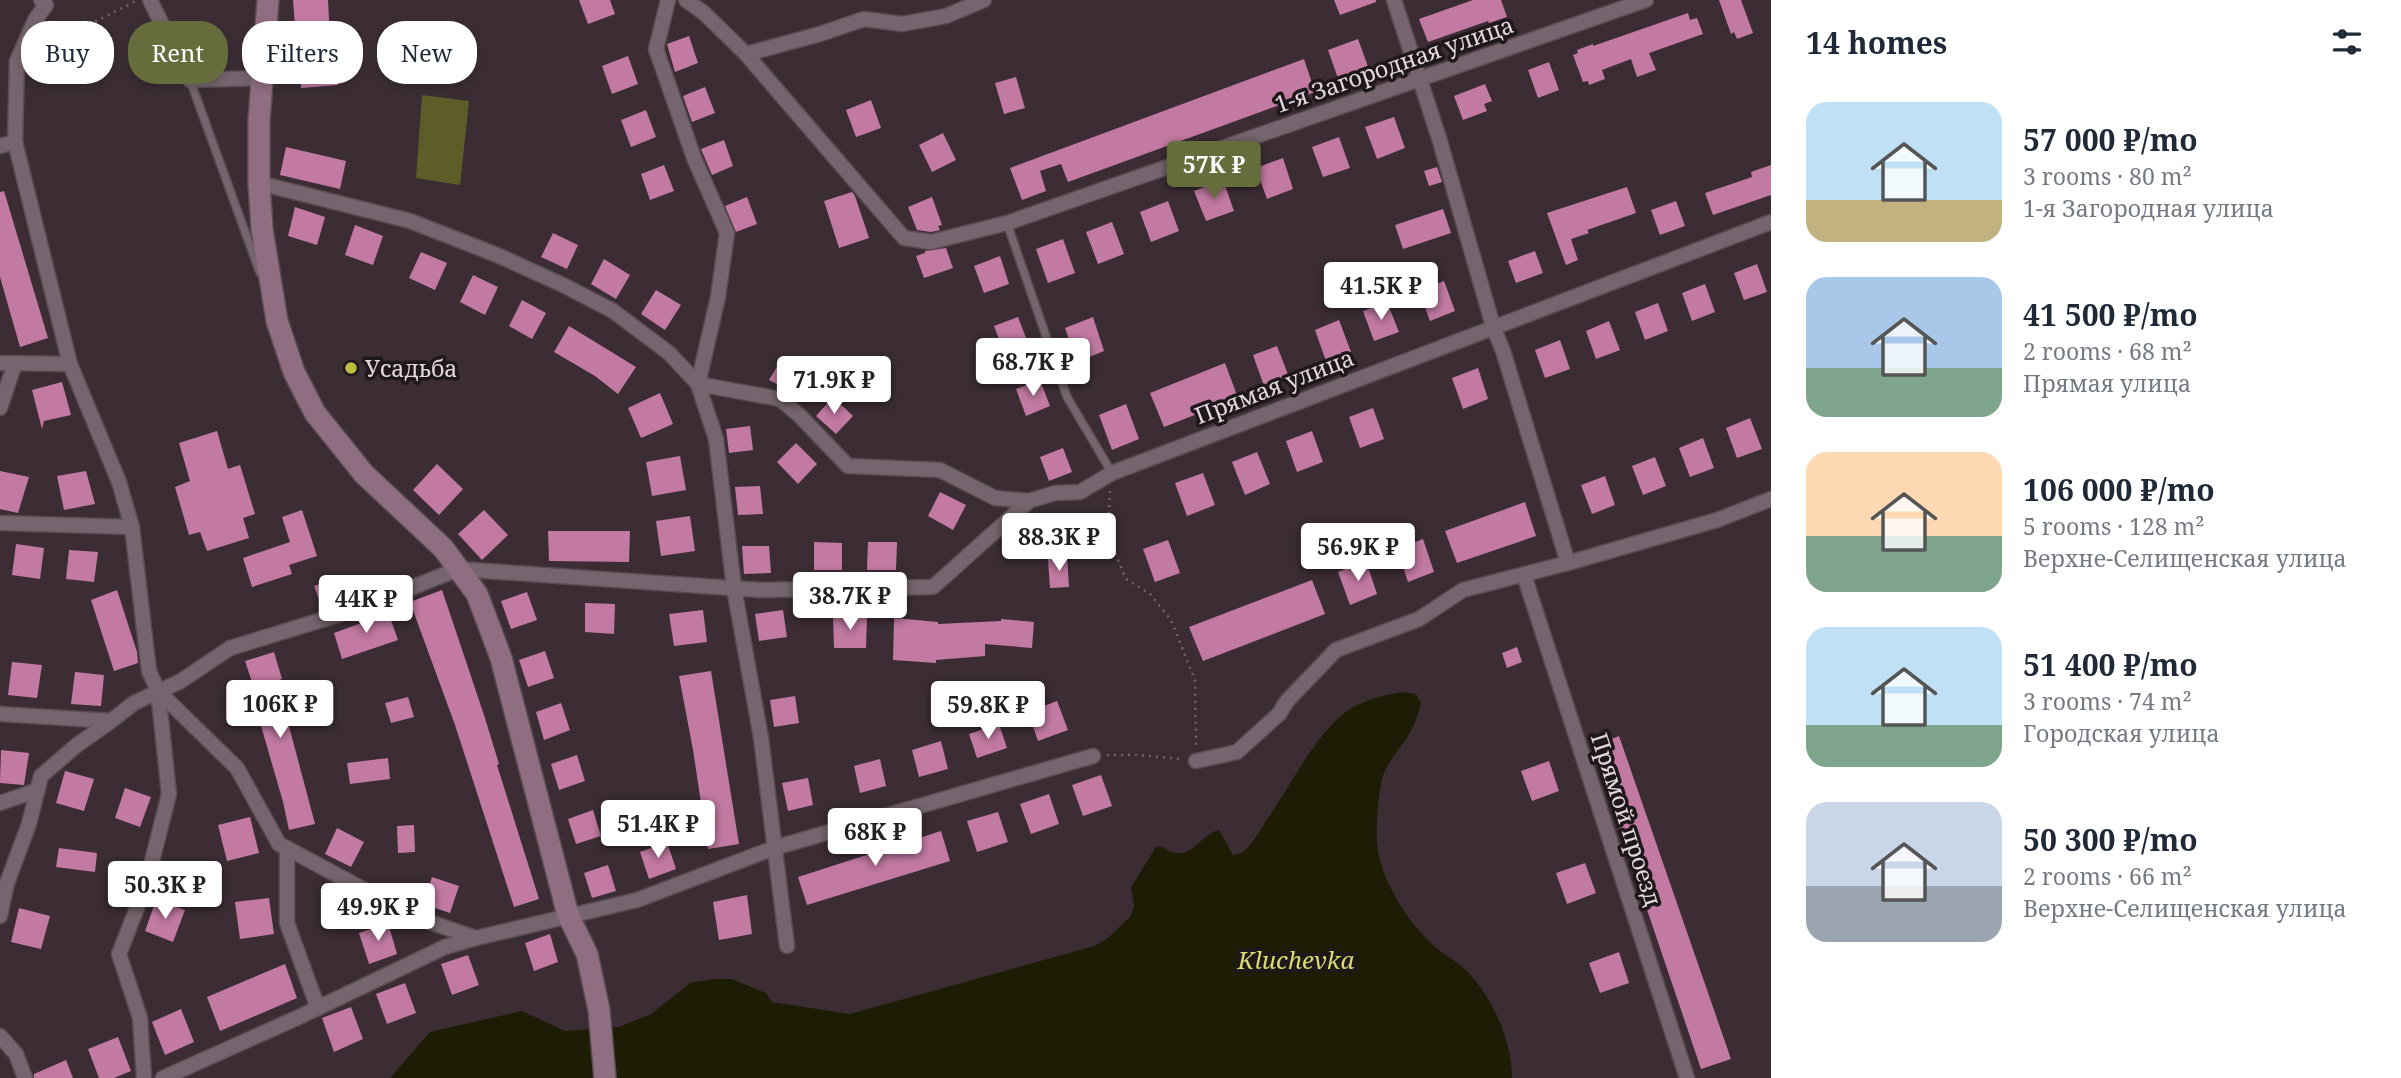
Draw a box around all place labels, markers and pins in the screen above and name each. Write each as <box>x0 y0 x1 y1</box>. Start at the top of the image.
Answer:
pin: 57K ₽ <box>1165 142 1263 201</box>
pin: 41.5K ₽ <box>1316 262 1446 322</box>
pin: 68.7K ₽ <box>968 338 1098 398</box>
place label: Усадьба <box>365 352 457 384</box>
pin: 71.9K ₽ <box>769 356 899 416</box>
marker: Усадьба <box>343 360 359 376</box>
pin: 88.3K ₽ <box>994 514 1124 573</box>
pin: 56.9K ₽ <box>1293 524 1423 583</box>
pin: 38.7K ₽ <box>785 572 915 632</box>
pin: 44K ₽ <box>317 576 415 635</box>
pin: 106K ₽ <box>223 680 337 740</box>
pin: 59.8K ₽ <box>923 682 1053 741</box>
pin: 51.4K ₽ <box>593 800 723 860</box>
pin: 68K ₽ <box>826 808 924 868</box>
pin: 50.3K ₽ <box>100 862 230 921</box>
pin: 49.9K ₽ <box>313 884 443 943</box>

